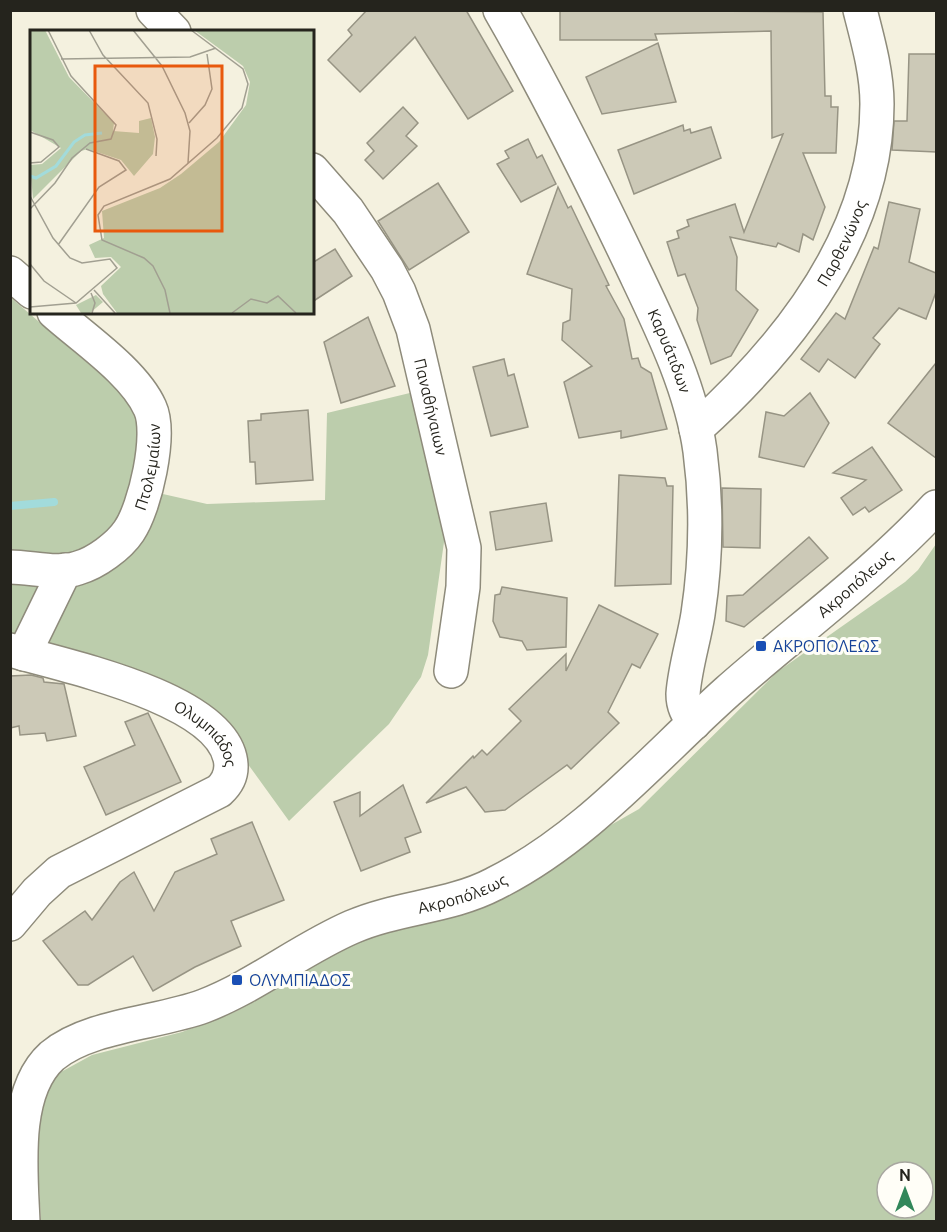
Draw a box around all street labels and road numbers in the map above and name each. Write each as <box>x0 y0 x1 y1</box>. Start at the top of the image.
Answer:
street label: Παρθενώνος <box>813 198 870 289</box>
street label: Καρυάτιδων <box>645 306 695 395</box>
street label: Παναθήναιων <box>411 357 451 458</box>
street label: Πτολεμαίων <box>131 423 163 513</box>
street label: Ακροπόλεως <box>814 547 896 621</box>
street label: Ολυμπιάδος <box>171 697 240 768</box>
street label: Ακροπόλεως <box>416 870 510 917</box>

